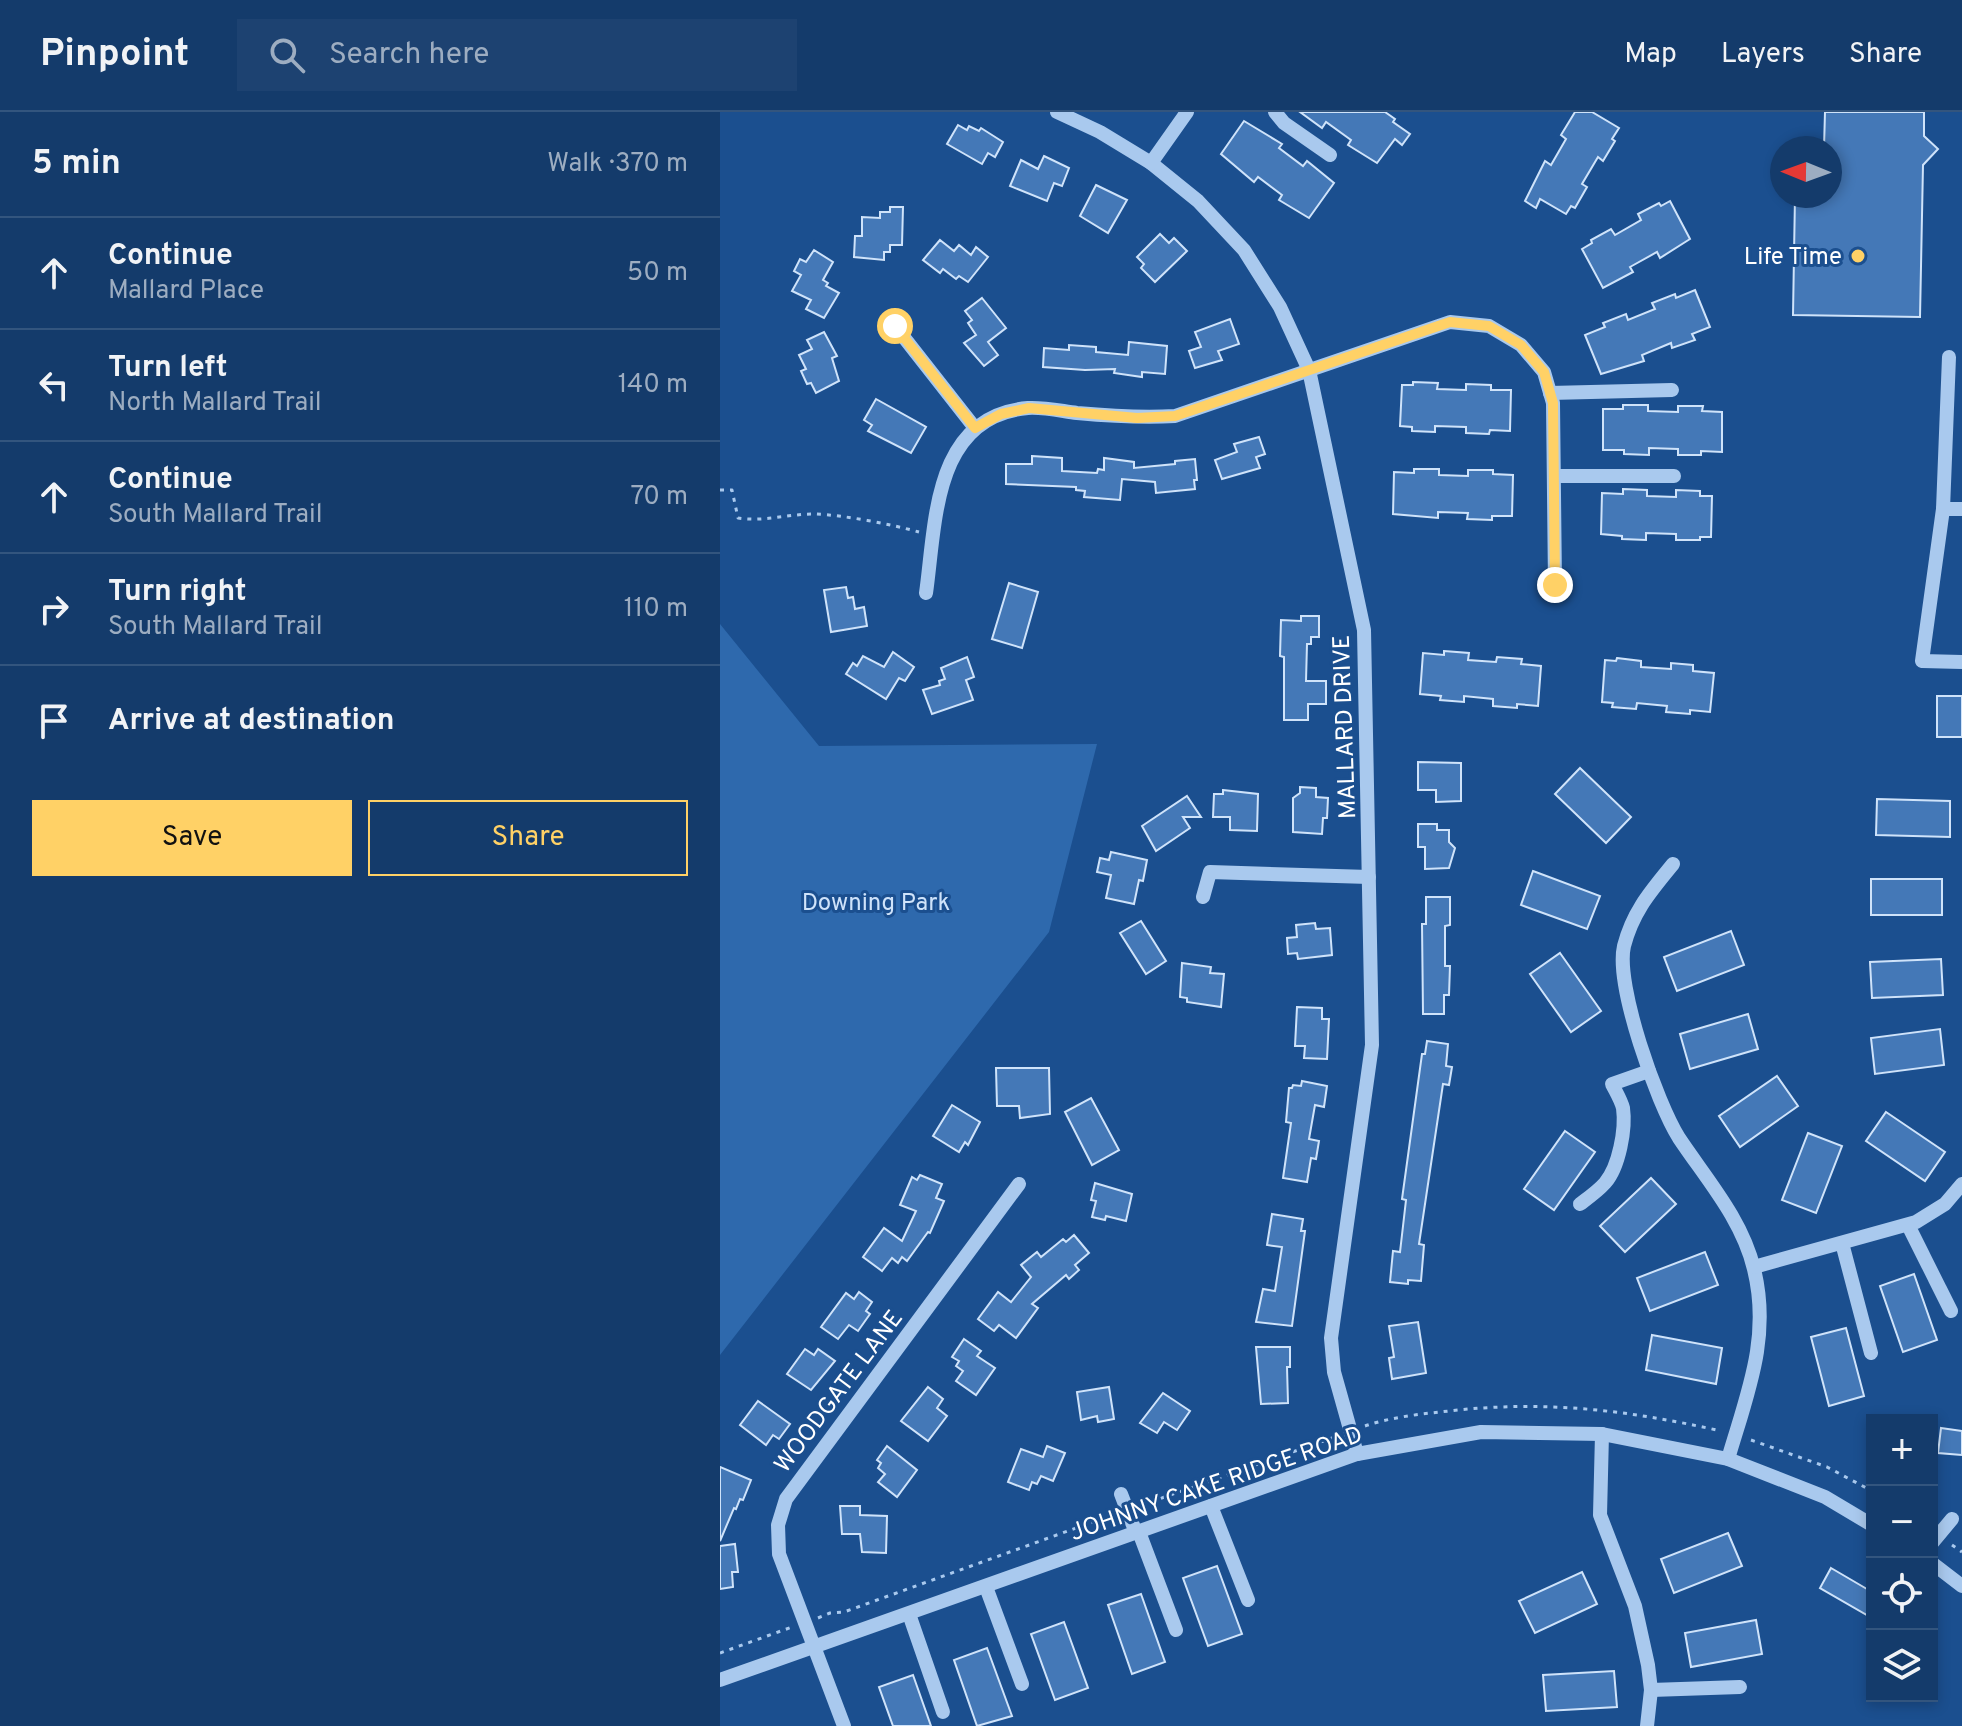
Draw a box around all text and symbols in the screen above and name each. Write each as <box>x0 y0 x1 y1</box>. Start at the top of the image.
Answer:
search box <box>237 19 797 91</box>
text: Pinpoint <box>40 31 189 80</box>
icon: search <box>265 33 309 77</box>
text: Search here <box>329 37 489 74</box>
text: Map <box>1624 37 1677 73</box>
text: Layers <box>1721 37 1805 73</box>
text: Share <box>1849 37 1922 73</box>
north arrow <box>1770 136 1842 208</box>
text: 5 min <box>32 143 121 186</box>
text: Walk · 370 m <box>547 148 688 181</box>
text: Continue <box>108 238 233 275</box>
place label: Life Time <box>1744 243 1842 273</box>
marker: Life Time <box>1849 247 1867 265</box>
icon: ahead <box>32 251 76 295</box>
text: 50 m <box>627 257 688 290</box>
text: Mallard Place <box>108 275 264 308</box>
route start <box>877 308 913 344</box>
text: Turn left <box>108 350 228 387</box>
icon: left <box>32 363 76 407</box>
text: 140 m <box>618 369 688 402</box>
text: North Mallard Trail <box>108 387 322 420</box>
text: Continue <box>108 462 233 499</box>
icon: ahead <box>32 475 76 519</box>
text: 70 m <box>630 481 688 514</box>
text: South Mallard Trail <box>108 499 322 532</box>
route end <box>1537 567 1573 603</box>
text: Turn right <box>108 574 246 611</box>
icon: right <box>32 587 76 631</box>
text: 110 m <box>624 593 688 626</box>
text: South Mallard Trail <box>108 611 322 644</box>
street label: MALLARD DRIVE <box>1328 634 1364 819</box>
icon: arrive <box>32 699 76 743</box>
text: Arrive at destination <box>108 703 394 740</box>
button: Save <box>32 800 352 876</box>
button: Share <box>368 800 688 876</box>
park label: Downing Park <box>802 889 950 919</box>
street label: WOODGATE LANE <box>769 1305 911 1479</box>
map controls <box>1866 1414 1938 1702</box>
button: + <box>1866 1414 1938 1486</box>
street label: JOHNNY CAKE RIDGE ROAD <box>1066 1421 1367 1549</box>
button: − <box>1866 1486 1938 1558</box>
button: locate <box>1866 1558 1938 1630</box>
button: layers <box>1866 1630 1938 1702</box>

